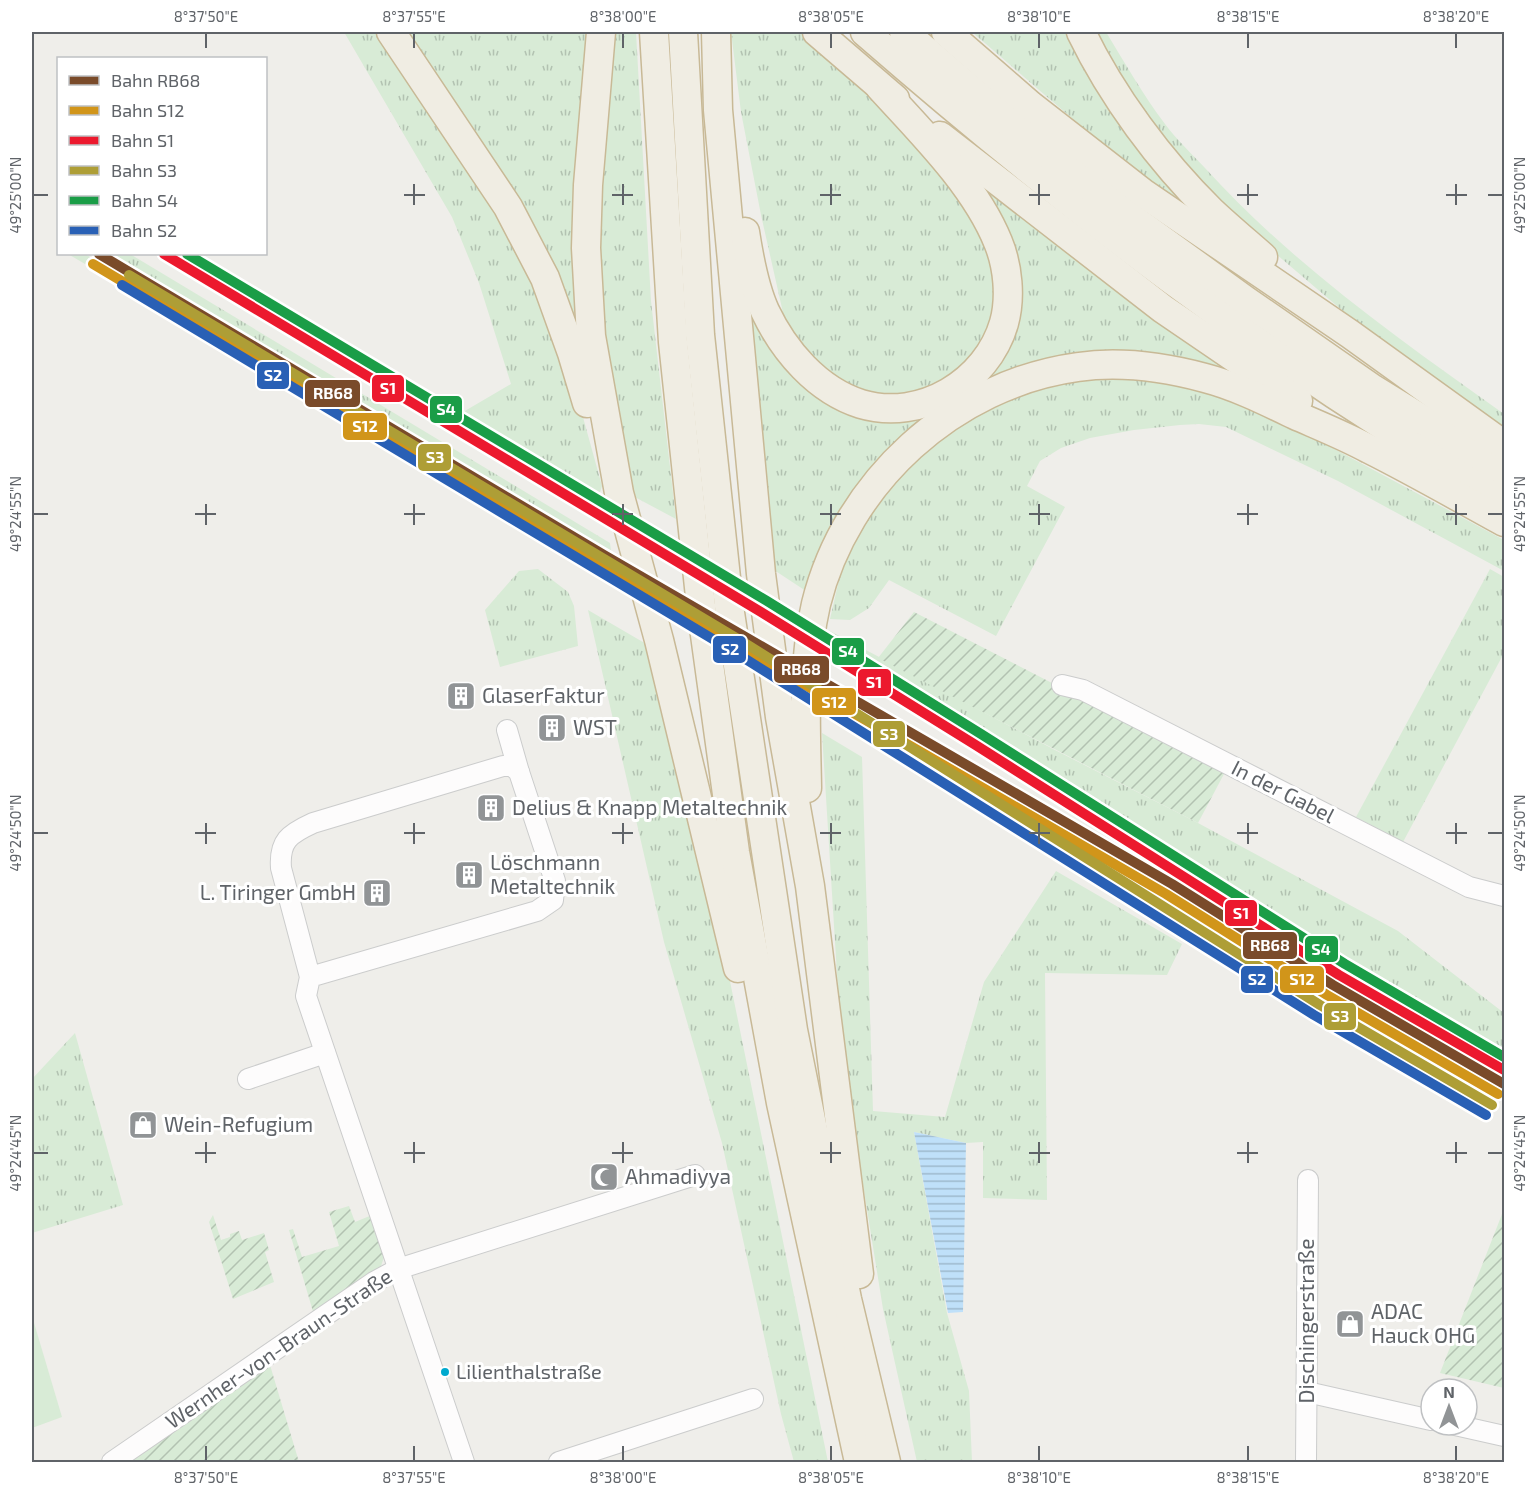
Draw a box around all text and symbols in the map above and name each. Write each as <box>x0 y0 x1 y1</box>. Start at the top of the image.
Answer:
text: 8°37'50"E <box>174 7 238 25</box>
text: 8°37'55"E <box>382 7 446 25</box>
text: 8°38'00"E <box>590 7 656 25</box>
text: 8°38'05"E <box>798 7 864 25</box>
text: 8°38'10"E <box>1007 7 1071 25</box>
text: 8°38'15"E <box>1217 7 1279 25</box>
text: 8°38'20"E <box>1423 7 1489 25</box>
legend <box>57 57 267 255</box>
text: Bahn RB68 <box>111 69 200 91</box>
text: Bahn S12 <box>111 99 184 121</box>
text: Bahn S1 <box>111 129 174 151</box>
text: 49°25'00"N <box>6 157 24 233</box>
text: 49°25'00"N <box>1510 157 1528 233</box>
text: Bahn S3 <box>111 159 177 181</box>
text: Bahn S4 <box>111 189 178 211</box>
text: Bahn S2 <box>111 219 177 241</box>
line badge: S2 <box>256 361 290 390</box>
text: S2 <box>264 365 282 384</box>
line badge: S1 <box>371 374 405 403</box>
text: S1 <box>380 378 396 397</box>
line badge: RB68 <box>304 379 361 408</box>
text: RB68 <box>313 383 353 402</box>
line badge: S4 <box>429 395 463 424</box>
text: S4 <box>436 399 456 418</box>
line badge: S12 <box>342 412 388 441</box>
text: S12 <box>352 416 378 435</box>
line badge: S3 <box>417 443 452 472</box>
text: S3 <box>426 447 444 466</box>
text: 49°24'55"N <box>6 476 24 552</box>
text: 49°24'55"N <box>1510 476 1528 552</box>
line badge: S2 <box>712 635 747 664</box>
line badge: S4 <box>831 637 865 666</box>
text: S2 <box>721 639 739 658</box>
text: S4 <box>838 641 858 660</box>
line badge: RB68 <box>773 655 830 684</box>
text: RB68 <box>781 659 821 678</box>
line badge: S1 <box>857 668 892 697</box>
text: S1 <box>866 672 882 691</box>
building icon: GlaserFaktur <box>445 680 477 712</box>
place label: GlaserFaktur <box>482 682 605 707</box>
line badge: S12 <box>811 687 857 716</box>
text: S12 <box>821 692 847 711</box>
building icon: WST <box>536 712 568 744</box>
place label: WST <box>573 714 617 739</box>
line badge: S3 <box>872 720 906 748</box>
text: S3 <box>880 724 898 743</box>
street label: In der Gabel <box>1228 754 1340 828</box>
building icon: Delius & Knapp Metaltechnik <box>475 792 507 824</box>
place label: Delius & Knapp Metaltechnik <box>512 794 788 819</box>
text: 49°24'50"N <box>6 795 24 871</box>
text: 49°24'50"N <box>1510 795 1528 871</box>
place label: Löschmann Metaltechnik <box>490 849 615 898</box>
building icon: Löschmann Metaltechnik <box>453 859 485 891</box>
building icon: L. Tiringer GmbH <box>361 877 393 909</box>
place label: L. Tiringer GmbH <box>200 879 356 904</box>
line badge: S1 <box>1224 899 1258 927</box>
text: S1 <box>1233 903 1249 922</box>
line badge: RB68 <box>1242 931 1298 960</box>
text: RB68 <box>1250 935 1290 954</box>
line badge: S4 <box>1304 935 1339 963</box>
text: S4 <box>1311 939 1331 958</box>
line badge: S2 <box>1240 965 1274 994</box>
line badge: S12 <box>1279 965 1325 994</box>
text: S2 <box>1248 969 1266 988</box>
text: S12 <box>1289 969 1315 988</box>
line badge: S3 <box>1323 1002 1357 1031</box>
text: S3 <box>1331 1006 1349 1025</box>
shop icon: Wein-Refugium <box>127 1109 159 1141</box>
place label: Wein-Refugium <box>164 1111 313 1136</box>
text: 49°24'45"N <box>6 1115 24 1191</box>
text: 49°24'45"N <box>1510 1115 1528 1191</box>
mosque icon: Ahmadiyya <box>588 1161 620 1193</box>
place label: Ahmadiyya <box>625 1163 731 1188</box>
street label: Dischingerstraße <box>1293 1238 1318 1404</box>
street label: Wernher-von-Braun-Straße <box>160 1263 396 1433</box>
place label: ADAC Hauck OHG <box>1371 1298 1475 1347</box>
shop icon: ADAC Hauck OHG <box>1334 1308 1366 1340</box>
place label: Lilienthalstraße <box>456 1359 602 1383</box>
marker: Lilienthalstraße <box>439 1366 451 1378</box>
north arrow <box>1419 1377 1479 1437</box>
text: N <box>1443 1382 1455 1401</box>
text: 8°37'50"E <box>174 1468 238 1486</box>
text: 8°37'55"E <box>382 1468 446 1486</box>
text: 8°38'00"E <box>590 1468 656 1486</box>
text: 8°38'05"E <box>798 1468 864 1486</box>
text: 8°38'10"E <box>1007 1468 1071 1486</box>
text: 8°38'15"E <box>1217 1468 1279 1486</box>
text: 8°38'20"E <box>1423 1468 1489 1486</box>

